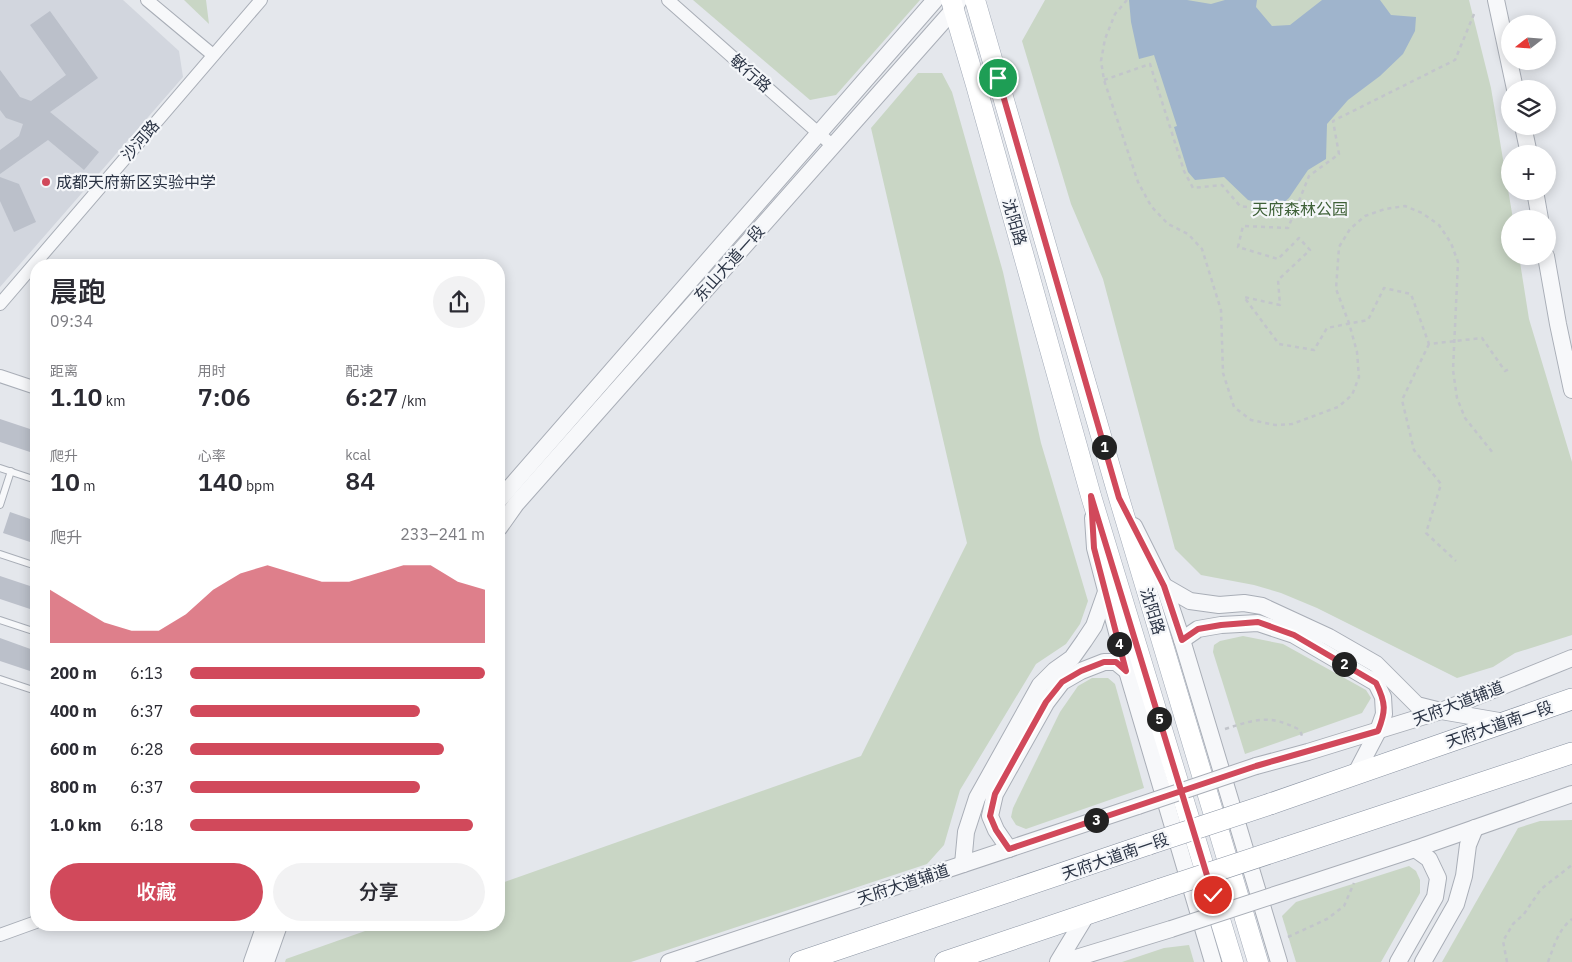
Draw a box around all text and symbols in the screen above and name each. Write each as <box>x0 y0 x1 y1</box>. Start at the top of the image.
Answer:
north arrow <box>1501 15 1556 70</box>
map controls <box>1501 15 1556 265</box>
street label: 敏行路 <box>726 50 776 96</box>
pin <box>977 57 1019 99</box>
icon: arrive <box>984 64 1012 92</box>
button: layers <box>1501 80 1556 135</box>
street label: 沙河路 <box>117 115 163 165</box>
button: + <box>1501 145 1556 200</box>
place label: 成都天府新区实验中学 <box>56 172 216 192</box>
marker: 成都天府新区实验中学 <box>40 176 52 188</box>
street label: 沈阳路 <box>999 196 1031 248</box>
park label: 天府森林公园 <box>1252 199 1348 219</box>
button: − <box>1501 210 1556 265</box>
street label: 东山大道一段 <box>689 221 769 305</box>
text: 晨跑 <box>50 273 106 310</box>
button: share <box>433 276 485 328</box>
text: 09:34 <box>50 311 93 331</box>
text: 距离 <box>50 362 78 380</box>
text: 用时 <box>198 362 226 380</box>
text: 配速 <box>345 362 373 380</box>
text: 1.10 <box>50 380 102 413</box>
text: 7:06 <box>198 380 251 413</box>
text: 6:27 <box>345 380 398 413</box>
text: km <box>102 392 125 410</box>
text: /km <box>398 392 427 410</box>
pin: 1 <box>1092 434 1116 460</box>
text: 1 <box>1100 438 1109 456</box>
text: kcal <box>345 446 371 464</box>
text: 爬升 <box>50 447 78 465</box>
text: 心率 <box>198 447 226 465</box>
text: 84 <box>345 464 375 497</box>
text: 10 <box>50 465 80 498</box>
text: 140 <box>198 465 243 498</box>
text: m <box>80 477 96 495</box>
text: bpm <box>243 477 274 495</box>
text: 233–241 m <box>400 524 485 544</box>
text: 爬升 <box>50 527 82 547</box>
street label: 沈阳路 <box>1136 585 1170 637</box>
pin: 4 <box>1106 632 1132 656</box>
text: 4 <box>1115 635 1124 653</box>
pin: 2 <box>1332 652 1356 676</box>
text: 2 <box>1340 655 1349 673</box>
text: 200 m <box>50 663 97 683</box>
text: 6:13 <box>130 663 163 683</box>
street label: 天府大道辅道 <box>1410 676 1506 730</box>
street label: 天府大道南一段 <box>1443 696 1555 752</box>
text: 400 m <box>50 701 97 721</box>
text: 6:37 <box>130 701 163 721</box>
pin: 5 <box>1146 706 1172 732</box>
text: 5 <box>1155 710 1164 728</box>
text: 600 m <box>50 739 97 759</box>
text: 6:28 <box>130 739 163 759</box>
text: 800 m <box>50 777 97 797</box>
text: 6:37 <box>130 777 163 797</box>
pin: 3 <box>1084 808 1108 832</box>
text: 3 <box>1092 811 1101 829</box>
text: 1.0 km <box>50 815 101 835</box>
text: 6:18 <box>130 815 163 835</box>
street label: 天府大道南一段 <box>1059 828 1171 884</box>
street label: 天府大道辅道 <box>854 860 952 908</box>
button: 收藏 <box>50 863 263 921</box>
button: 分享 <box>273 863 485 921</box>
pin <box>1192 874 1234 916</box>
icon: check <box>1199 881 1227 909</box>

